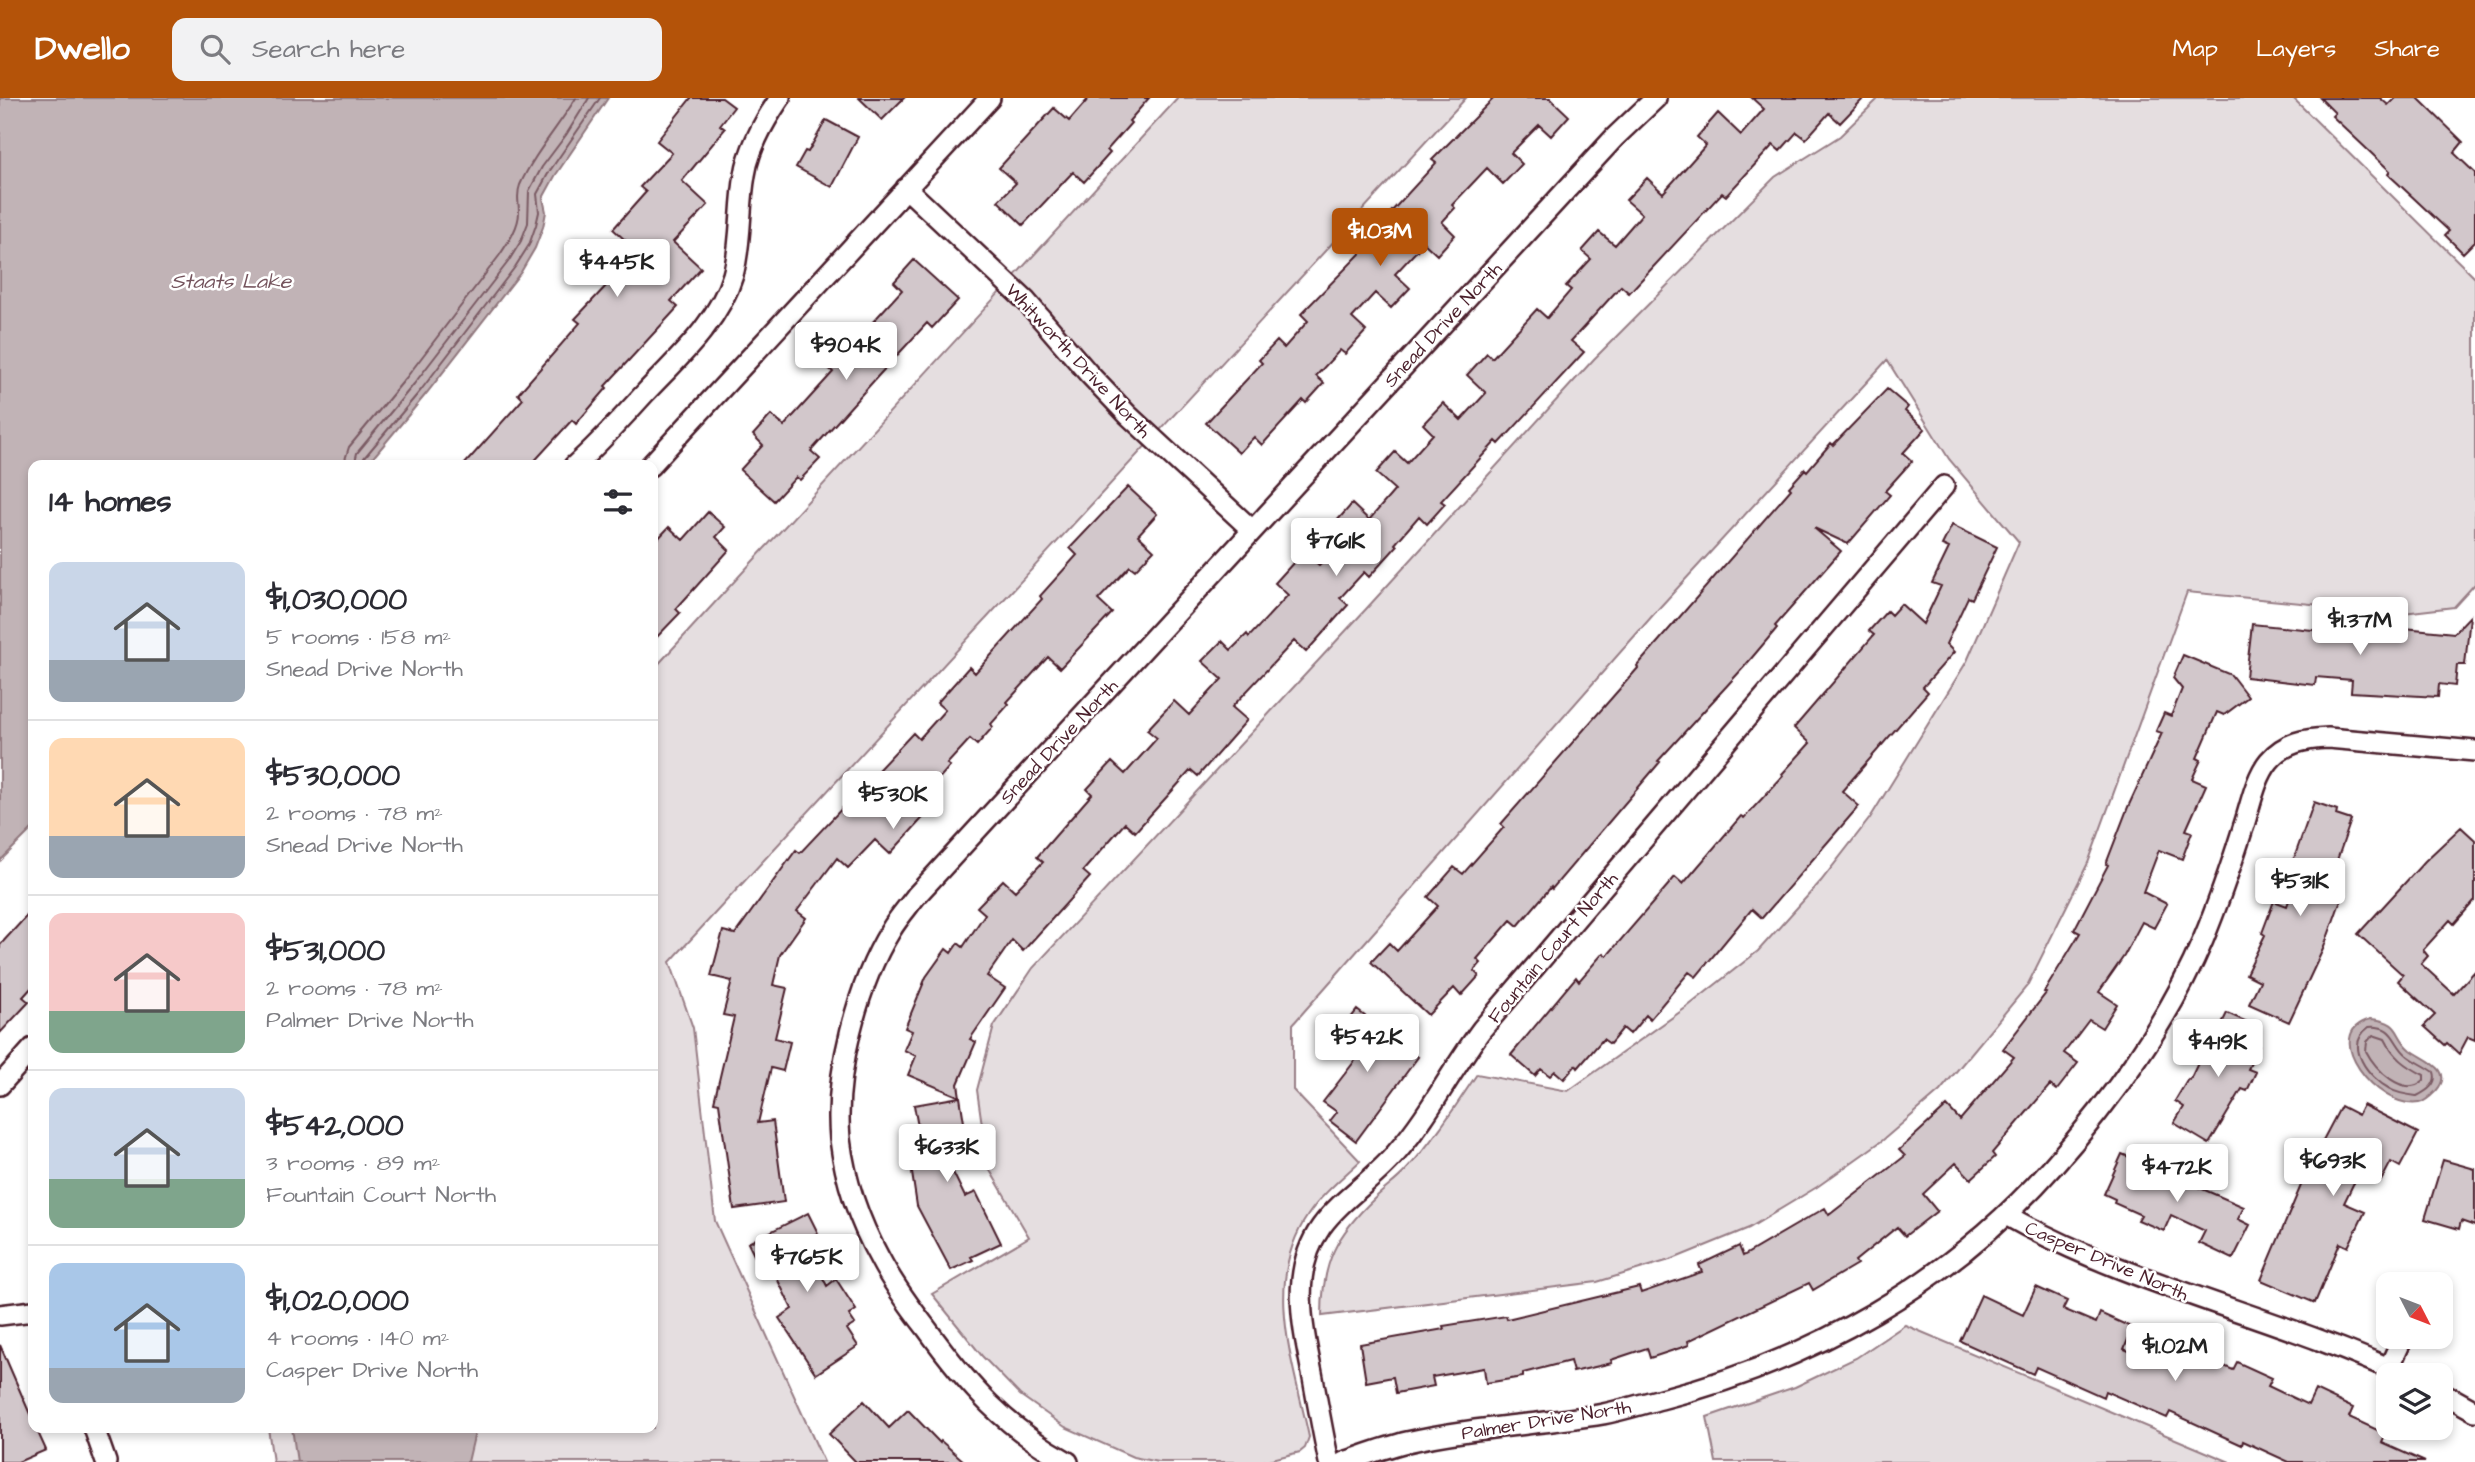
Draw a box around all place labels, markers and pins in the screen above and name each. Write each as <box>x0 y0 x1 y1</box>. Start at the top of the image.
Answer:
pin: $1.03M <box>1323 208 1437 268</box>
pin: $445K <box>568 240 666 299</box>
pin: $904K <box>797 322 895 382</box>
pin: $761K <box>1287 518 1385 578</box>
pin: $1.37M <box>2303 598 2417 657</box>
pin: $530K <box>844 772 942 831</box>
pin: $531K <box>2251 858 2349 918</box>
pin: $542K <box>1318 1014 1416 1074</box>
pin: $419K <box>2169 1020 2267 1079</box>
pin: $633K <box>898 1124 996 1184</box>
pin: $693K <box>2284 1138 2382 1198</box>
pin: $472K <box>2128 1144 2226 1204</box>
pin: $765K <box>758 1234 856 1294</box>
pin: $1.02M <box>2118 1324 2232 1383</box>

